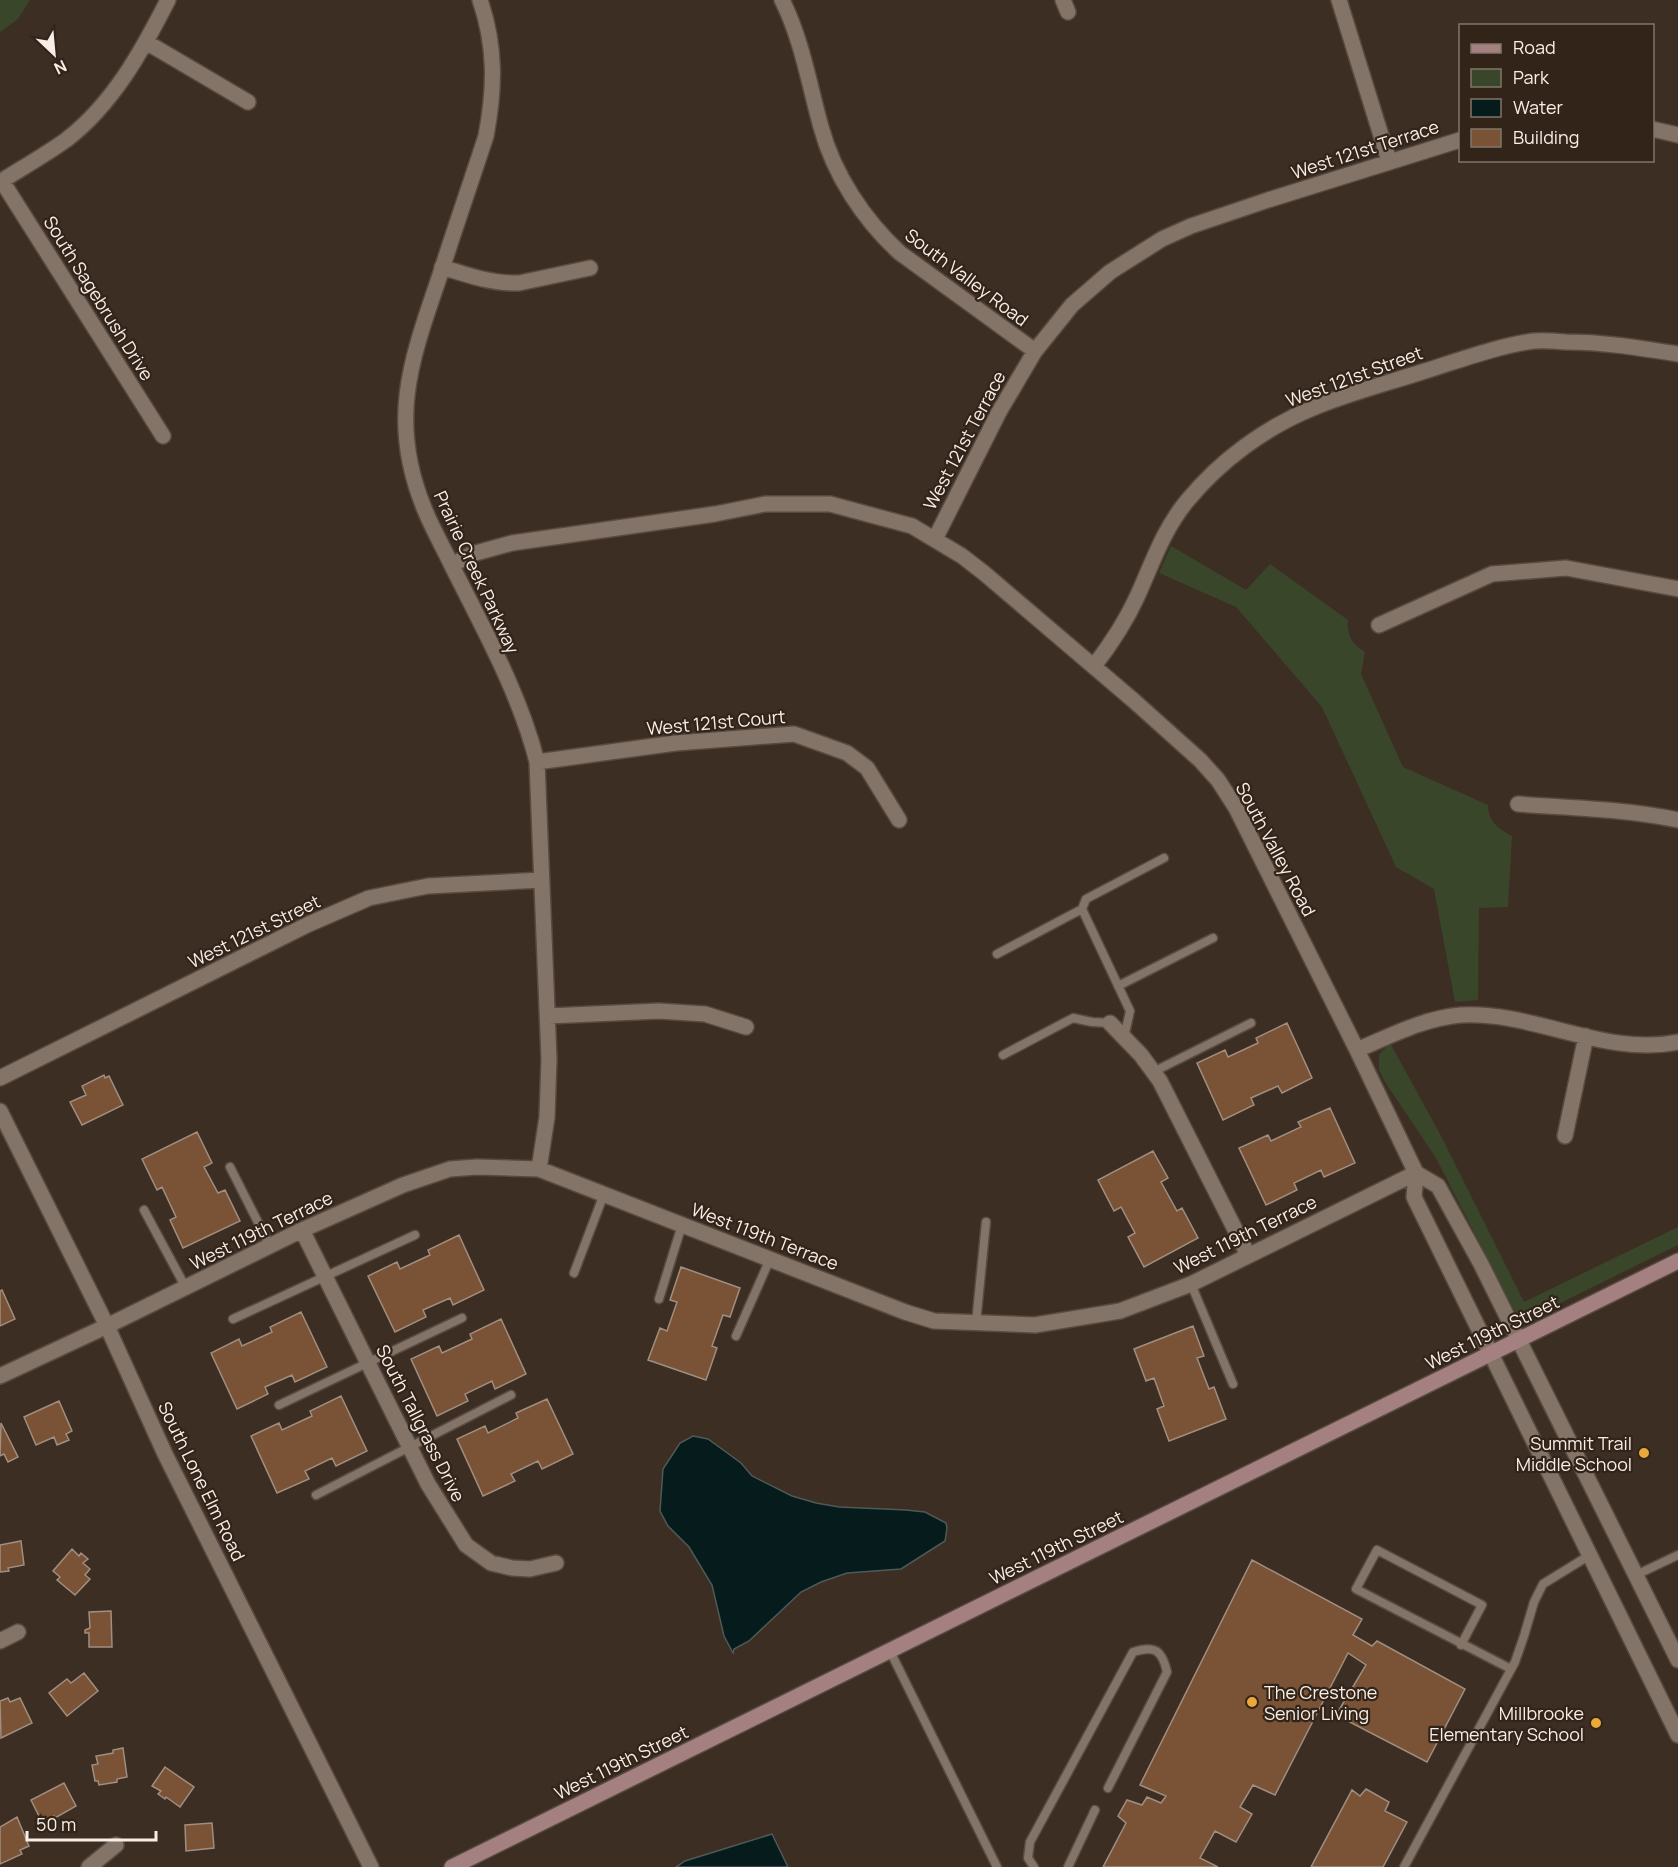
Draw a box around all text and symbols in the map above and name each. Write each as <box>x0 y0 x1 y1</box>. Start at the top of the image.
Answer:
north arrow <box>24 24 84 84</box>
legend <box>1459 24 1654 162</box>
text: Road <box>1513 35 1556 59</box>
text: N <box>51 55 71 80</box>
text: Park <box>1513 65 1550 89</box>
text: Water <box>1513 95 1563 119</box>
street label: West 121st Terrace <box>1288 114 1442 184</box>
text: Building <box>1513 125 1579 149</box>
street label: South Sagebrush Drive <box>39 211 159 385</box>
street label: South Valley Road <box>900 223 1034 331</box>
street label: West 121st Street <box>1282 340 1426 412</box>
street label: West 121st Terrace <box>917 366 1011 514</box>
street label: Prairie Creek Parkway <box>429 487 525 658</box>
street label: West 121st Court <box>646 704 786 740</box>
street label: South Valley Road <box>1231 778 1321 920</box>
street label: West 121st Street <box>184 889 324 973</box>
street label: West 119th Terrace <box>186 1185 336 1275</box>
street label: West 119th Terrace <box>1170 1189 1320 1279</box>
street label: West 119th Terrace <box>688 1197 842 1275</box>
street label: West 119th Street <box>1421 1289 1563 1375</box>
street label: South Tallgrass Drive <box>371 1340 471 1506</box>
street label: South Lone Elm Road <box>153 1397 251 1565</box>
place label: Summit Trail Middle School <box>1516 1431 1632 1476</box>
marker: Summit Trail Middle School <box>1637 1446 1651 1460</box>
street label: West 119th Street <box>985 1504 1127 1590</box>
place label: The Crestone Senior Living <box>1264 1680 1377 1725</box>
marker: The Crestone Senior Living <box>1245 1695 1259 1709</box>
place label: Millbrooke Elementary School <box>1429 1701 1584 1746</box>
marker: Millbrooke Elementary School <box>1589 1716 1603 1730</box>
street label: West 119th Street <box>550 1719 692 1805</box>
scale bar <box>27 1804 156 1842</box>
text: 50 m <box>36 1812 76 1836</box>

